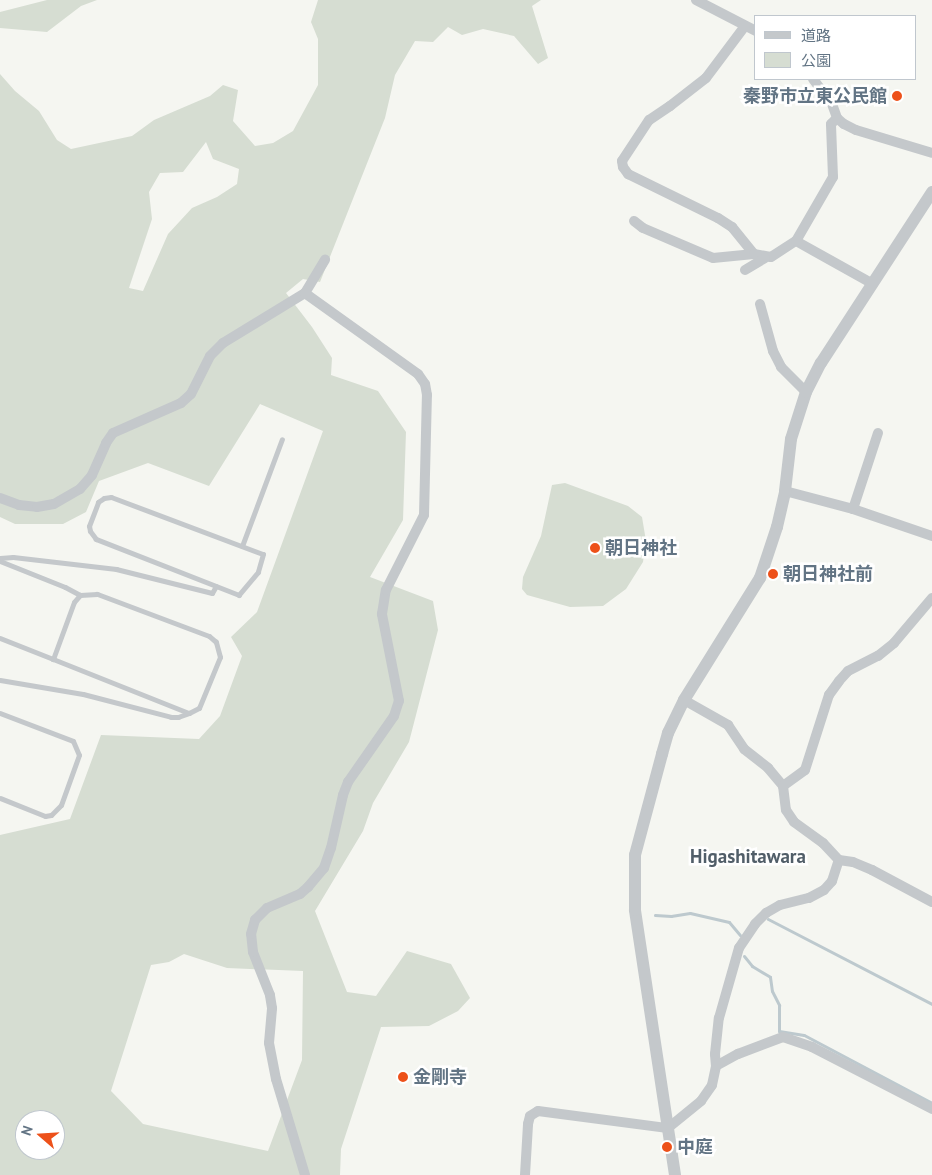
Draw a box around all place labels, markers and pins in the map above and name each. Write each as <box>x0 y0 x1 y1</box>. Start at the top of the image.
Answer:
place label: 秦野市立東公民館 <box>743 85 887 107</box>
marker: 秦野市立東公民館 <box>891 90 903 102</box>
place label: 朝日神社 <box>605 537 677 559</box>
marker: 朝日神社 <box>589 542 601 554</box>
place label: 朝日神社前 <box>783 563 873 585</box>
marker: 朝日神社前 <box>767 568 779 580</box>
place label: 金剛寺 <box>413 1066 467 1088</box>
marker: 金剛寺 <box>397 1071 409 1083</box>
place label: 中庭 <box>677 1136 713 1158</box>
marker: 中庭 <box>661 1141 673 1153</box>

